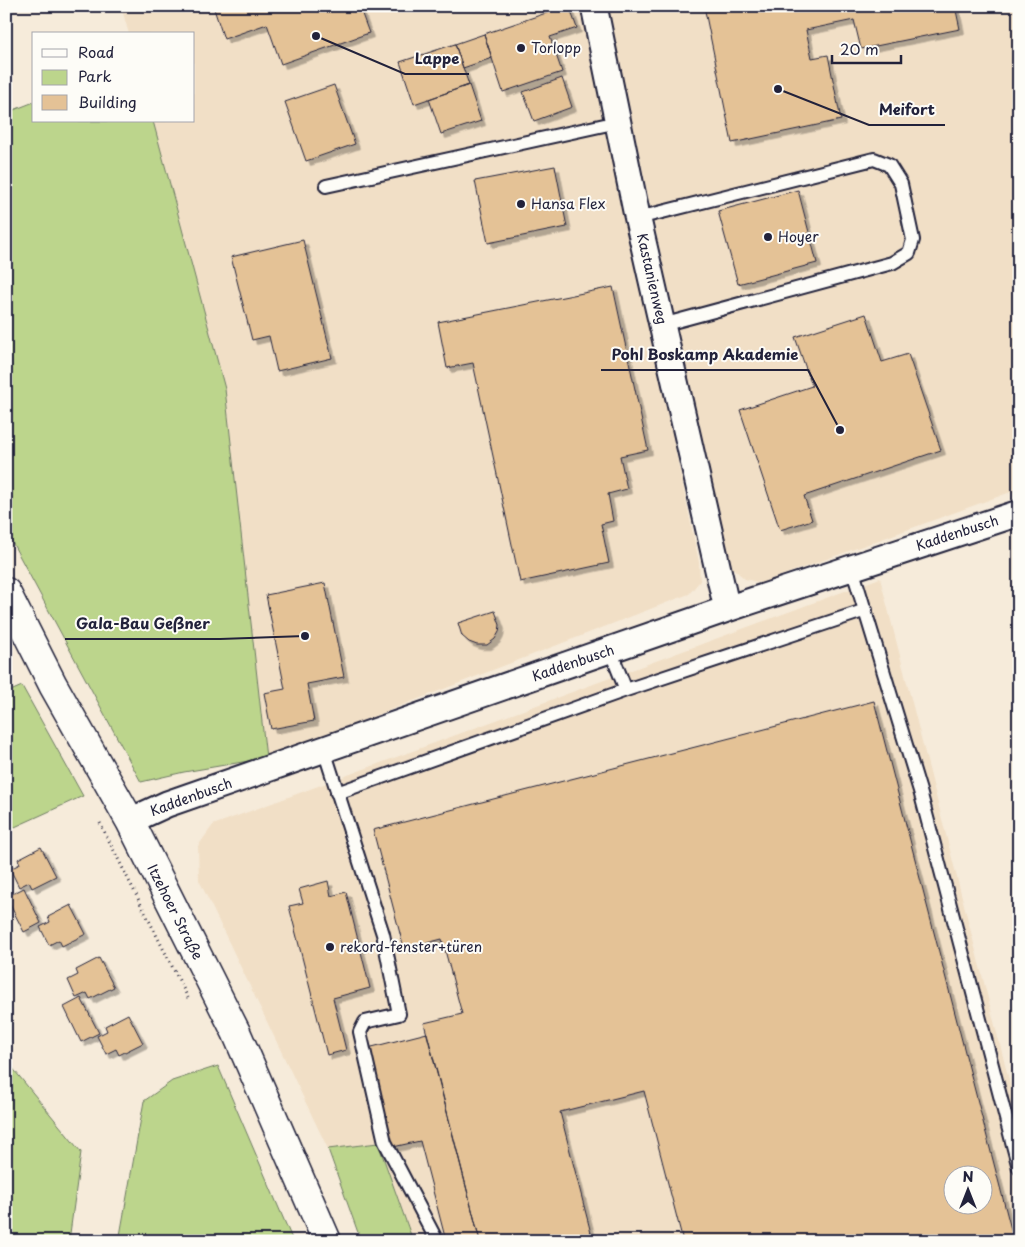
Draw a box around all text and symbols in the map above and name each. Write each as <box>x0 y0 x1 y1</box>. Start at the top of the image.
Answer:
legend <box>32 32 195 122</box>
scale bar <box>832 32 901 64</box>
place label: Torlopp <box>531 37 581 58</box>
text: 20 m <box>840 37 879 60</box>
text: Road <box>78 40 114 63</box>
marker: Torlopp <box>515 42 527 54</box>
callout: Lappe <box>405 44 469 74</box>
text: Lappe <box>415 46 459 69</box>
text: Park <box>78 64 112 87</box>
text: Building <box>78 90 137 113</box>
callout: Meifort <box>869 95 945 125</box>
text: Meifort <box>879 97 935 120</box>
place label: Hansa Flex <box>531 193 605 214</box>
marker: Hansa Flex <box>515 198 527 210</box>
place label: Hoyer <box>778 226 819 247</box>
street label: Kastanienweg <box>632 231 673 327</box>
marker: Hoyer <box>762 231 774 243</box>
callout: Pohl Boskamp Akademie <box>601 340 808 370</box>
text: Pohl Boskamp Akademie <box>612 342 798 365</box>
street label: Kaddenbusch <box>913 509 1001 556</box>
callout: Gala-Bau Geßner <box>65 609 220 639</box>
text: Gala-Bau Geßner <box>76 611 210 634</box>
street label: Kaddenbusch <box>529 639 617 686</box>
street label: Kaddenbusch <box>147 772 235 821</box>
street label: Itzehoer Straße <box>142 860 209 963</box>
place label: rekord-fenster+türen <box>340 936 482 957</box>
marker: rekord-fenster+türen <box>324 941 336 953</box>
north arrow <box>942 1164 992 1214</box>
text: N <box>962 1166 974 1187</box>

